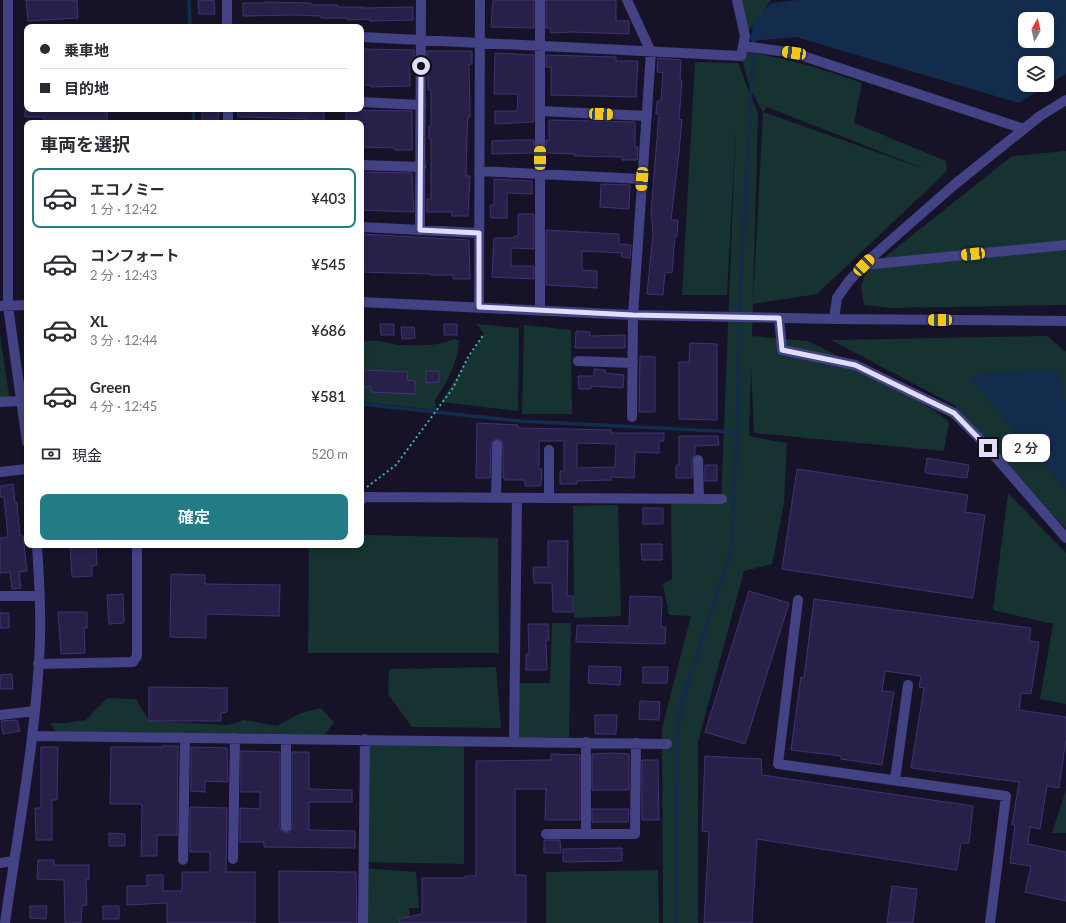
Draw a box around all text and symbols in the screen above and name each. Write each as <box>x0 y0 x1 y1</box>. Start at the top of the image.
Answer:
north arrow <box>1018 12 1054 48</box>
map controls <box>1018 12 1054 92</box>
text: 乗車地 <box>64 41 109 59</box>
car <box>781 45 807 61</box>
button: layers <box>1018 56 1054 92</box>
route start <box>412 57 430 75</box>
text: 目的地 <box>64 79 109 97</box>
car <box>589 107 613 121</box>
text: 車両を選択 <box>40 133 130 155</box>
car <box>534 146 546 170</box>
car <box>635 167 649 191</box>
icon: car <box>42 180 78 216</box>
text: エコノミー <box>90 180 165 198</box>
text: ¥403 <box>311 189 346 207</box>
text: 1 分 · 12:42 <box>90 201 157 217</box>
icon: car <box>42 246 78 282</box>
text: コンフォート <box>90 246 180 264</box>
car <box>960 247 986 261</box>
car <box>851 252 877 278</box>
text: ¥545 <box>311 255 346 273</box>
text: 2 分 · 12:43 <box>90 267 157 283</box>
icon: car <box>42 312 78 348</box>
text: XL <box>90 312 108 330</box>
car <box>928 314 952 326</box>
text: ¥686 <box>311 321 346 339</box>
text: 3 分 · 12:44 <box>90 332 157 348</box>
icon: car <box>42 378 78 414</box>
text: Green <box>90 378 131 396</box>
text: ¥581 <box>311 387 346 405</box>
text: 4 分 · 12:45 <box>90 398 157 414</box>
callout: 2 分 <box>1002 434 1050 462</box>
route end <box>979 439 997 457</box>
text: 2 分 <box>1014 440 1038 456</box>
icon: cash <box>40 443 62 465</box>
text: 現金 <box>72 446 102 464</box>
text: 520 m <box>311 446 348 462</box>
button: 確定 <box>40 494 348 540</box>

